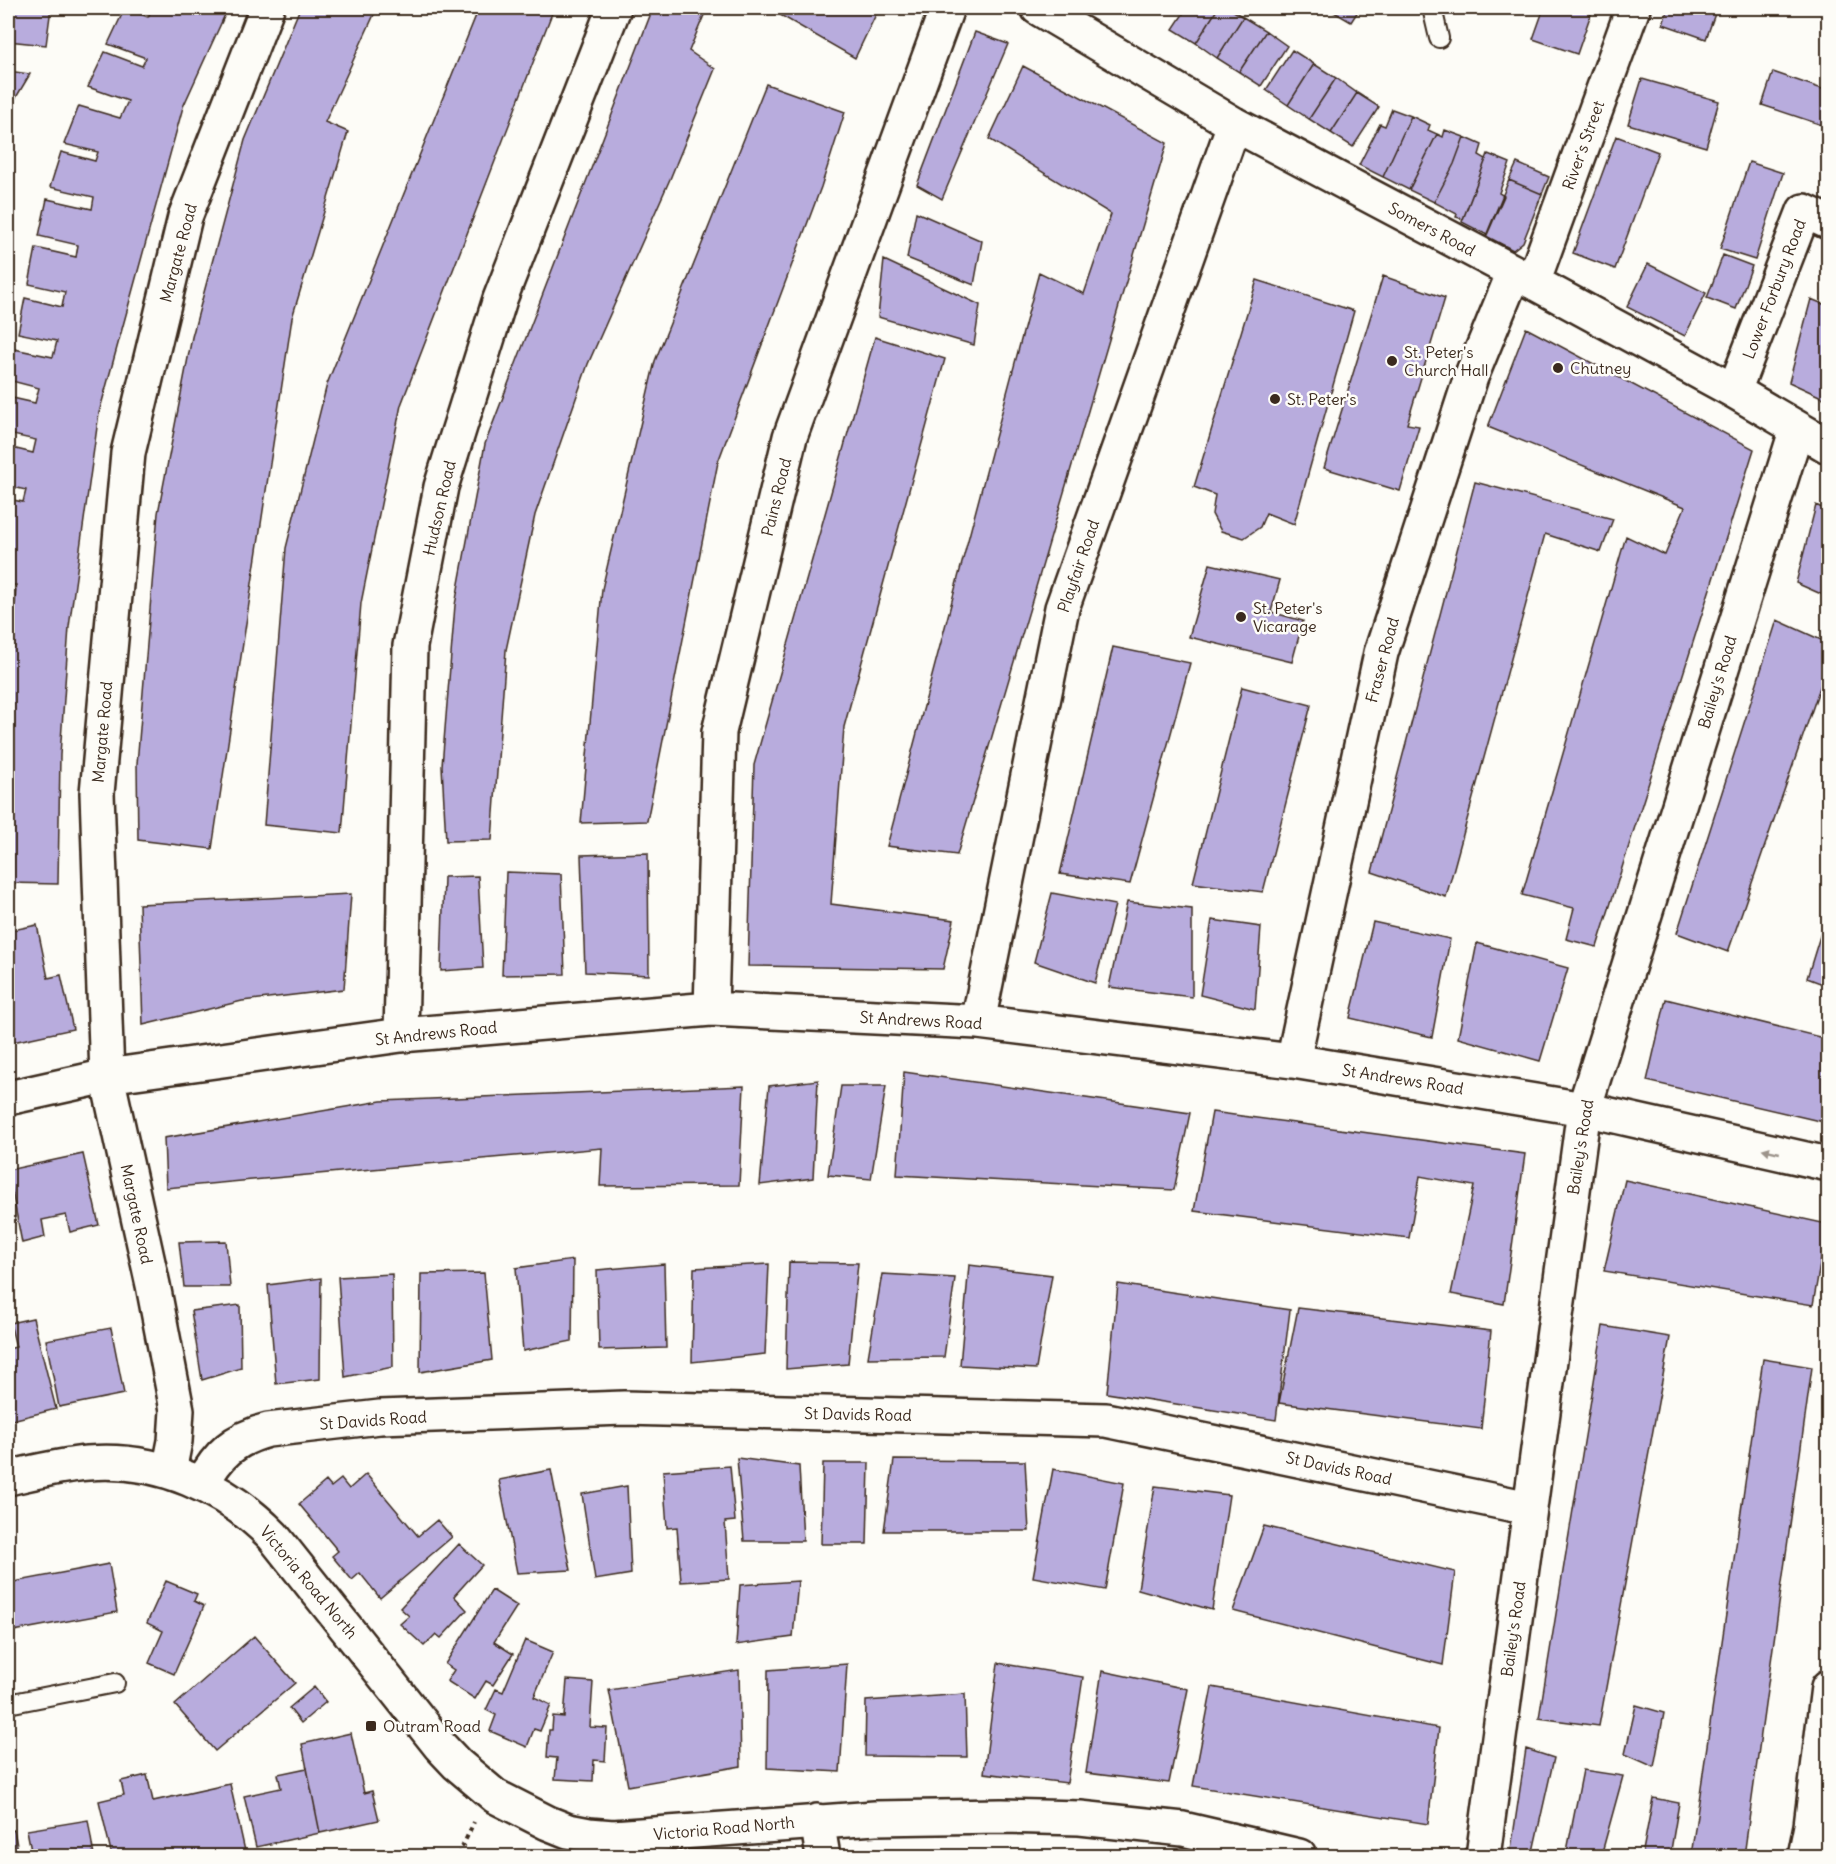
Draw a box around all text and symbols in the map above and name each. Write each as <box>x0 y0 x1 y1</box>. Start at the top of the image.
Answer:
street label: River's Street <box>1558 97 1609 192</box>
street label: Somers Road <box>1385 198 1479 260</box>
street label: Margate Road <box>155 201 201 305</box>
street label: Lower Forbury Road <box>1738 216 1810 362</box>
place label: St. Peter's Church Hall <box>1404 342 1488 380</box>
marker: St. Peter's Church Hall <box>1385 354 1399 368</box>
place label: Chutney <box>1570 358 1631 378</box>
marker: Chutney <box>1551 361 1565 375</box>
place label: St. Peter's <box>1287 389 1356 409</box>
marker: St. Peter's <box>1268 392 1282 406</box>
street label: Pains Road <box>757 456 795 538</box>
street label: Hudson Road <box>418 458 460 558</box>
street label: Playfair Road <box>1053 517 1103 615</box>
place label: St. Peter's Vicarage <box>1253 598 1322 636</box>
marker: St. Peter's Vicarage <box>1234 610 1248 624</box>
street label: Fraser Road <box>1361 615 1403 705</box>
street label: Bailey's Road <box>1693 633 1741 731</box>
street label: Margate Road <box>88 681 116 783</box>
street label: St Andrews Road <box>859 1007 983 1033</box>
street label: St Andrews Road <box>374 1017 498 1049</box>
street label: St Andrews Road <box>1341 1060 1465 1098</box>
street label: Bailey's Road <box>1563 1098 1597 1196</box>
one-way arrow <box>1762 1146 1781 1156</box>
street label: Margate Road <box>117 1162 157 1266</box>
street label: St Davids Road <box>804 1403 912 1425</box>
street label: St Davids Road <box>319 1406 427 1434</box>
street label: St Davids Road <box>1284 1447 1394 1489</box>
street label: Victoria Road North <box>256 1521 362 1643</box>
street label: Bailey's Road <box>1496 1580 1530 1678</box>
place label: Outram Road <box>383 1716 481 1736</box>
marker: Outram Road <box>364 1719 378 1733</box>
street label: Victoria Road North <box>653 1812 795 1844</box>

